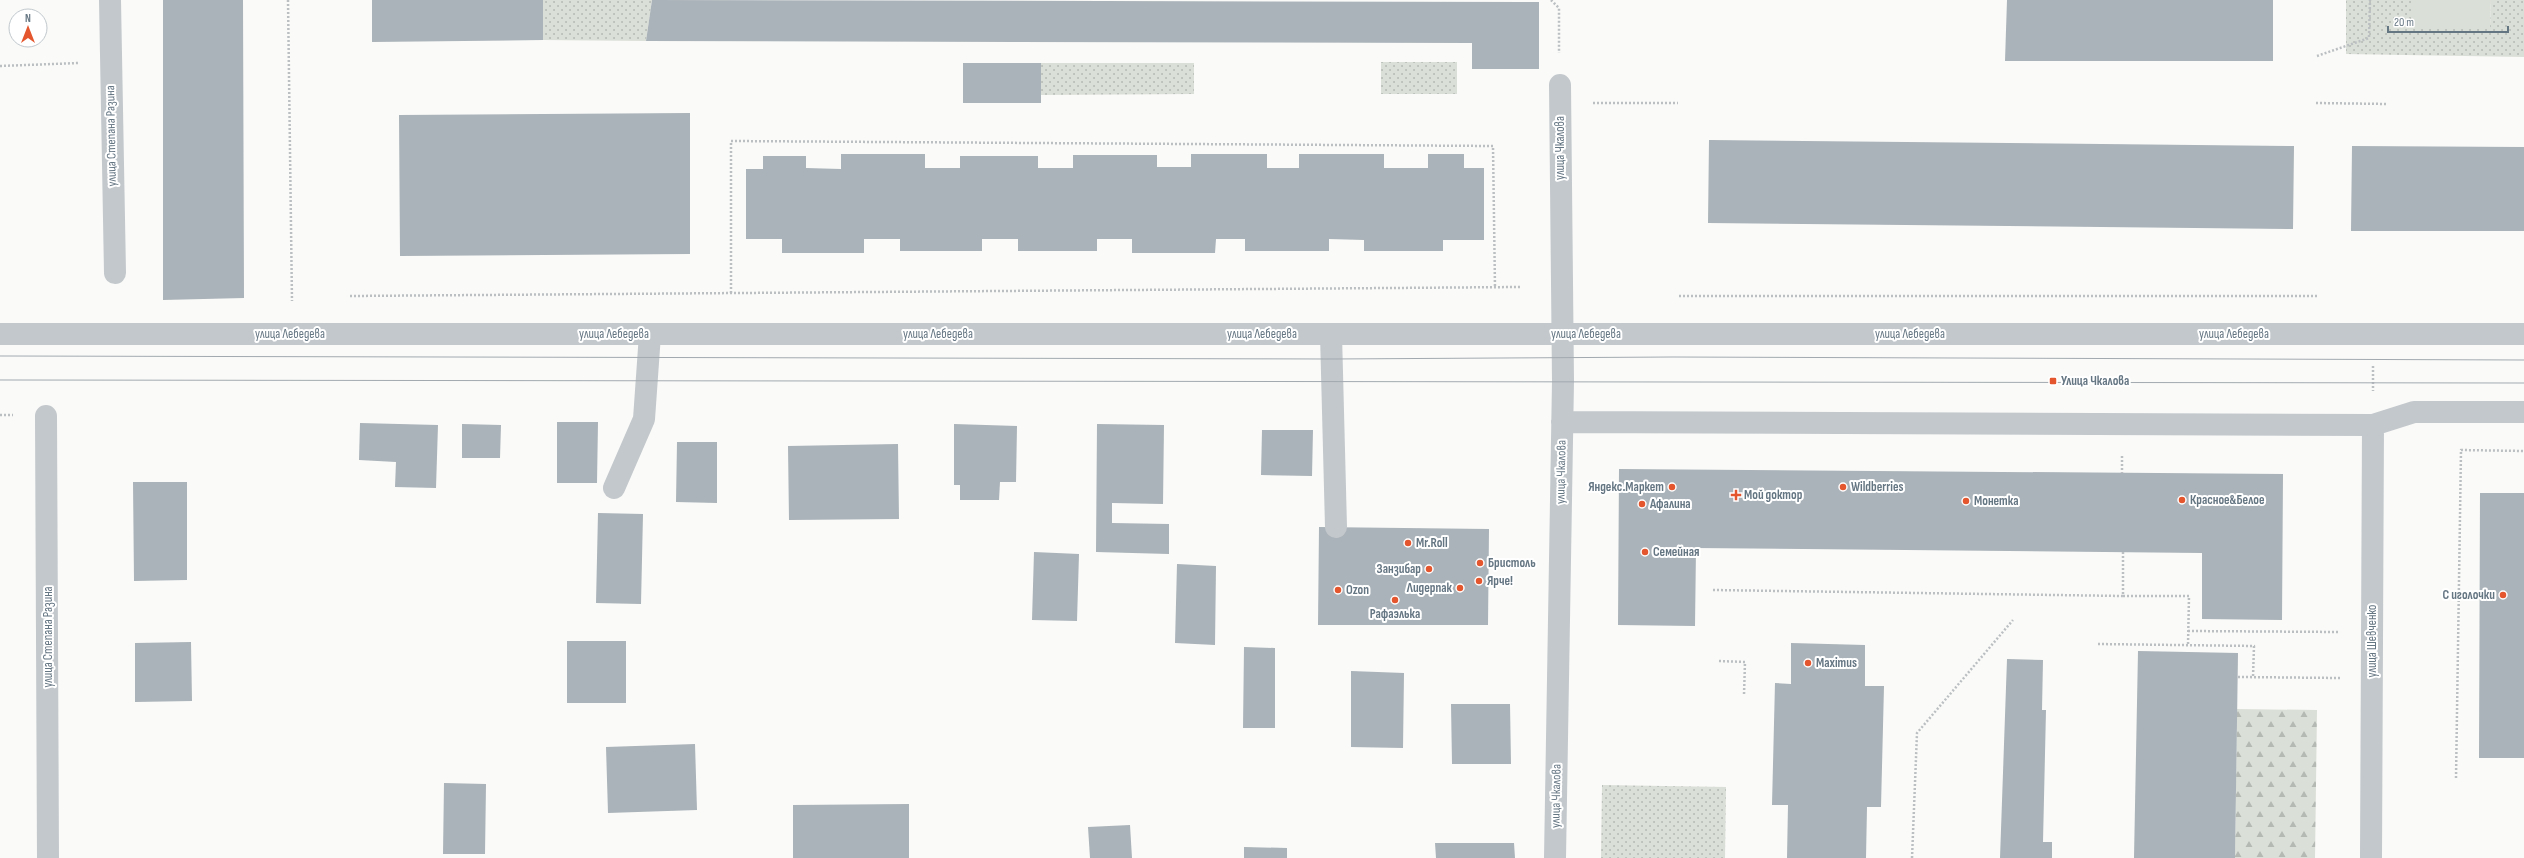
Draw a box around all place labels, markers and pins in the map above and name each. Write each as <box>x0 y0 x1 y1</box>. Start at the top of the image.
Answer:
place label: Улица Чкалова <box>2061 373 2129 389</box>
marker: Улица Чкалова <box>2048 376 2058 386</box>
place label: Яндекс.Маркет <box>1588 479 1664 495</box>
place label: Wildberries <box>1851 479 1903 495</box>
marker: Яндекс.Маркет <box>1667 482 1677 492</box>
marker: Wildberries <box>1838 482 1848 492</box>
place label: Мой доктор <box>1744 487 1803 503</box>
marker: Мой доктор <box>1731 490 1741 500</box>
place label: Красное&Белое <box>2190 492 2265 508</box>
place label: Монетка <box>1974 493 2018 509</box>
marker: Красное&Белое <box>2177 495 2187 505</box>
place label: Афалина <box>1649 496 1691 512</box>
marker: Монетка <box>1961 496 1971 506</box>
marker: Афалина <box>1637 499 1647 509</box>
place label: Mr.Roll <box>1416 535 1448 551</box>
marker: Mr.Roll <box>1403 538 1413 548</box>
place label: Семейная <box>1653 544 1700 560</box>
marker: Семейная <box>1640 547 1650 557</box>
place label: Бристоль <box>1488 555 1536 571</box>
marker: Бристоль <box>1475 558 1485 568</box>
place label: Занзибар <box>1377 561 1421 577</box>
marker: Занзибар <box>1424 564 1434 574</box>
place label: Ярче! <box>1487 573 1513 589</box>
marker: Ярче! <box>1474 576 1484 586</box>
place label: Лидерпак <box>1406 580 1453 596</box>
place label: Ozon <box>1346 582 1369 598</box>
marker: Лидерпак <box>1455 583 1465 593</box>
marker: Ozon <box>1333 585 1343 595</box>
place label: С иголочки <box>2442 587 2495 603</box>
marker: С иголочки <box>2498 590 2508 600</box>
marker: Рафаэлька <box>1390 595 1400 605</box>
place label: Рафаэлька <box>1370 606 1420 622</box>
place label: Maximus <box>1816 655 1857 671</box>
marker: Maximus <box>1803 658 1813 668</box>

